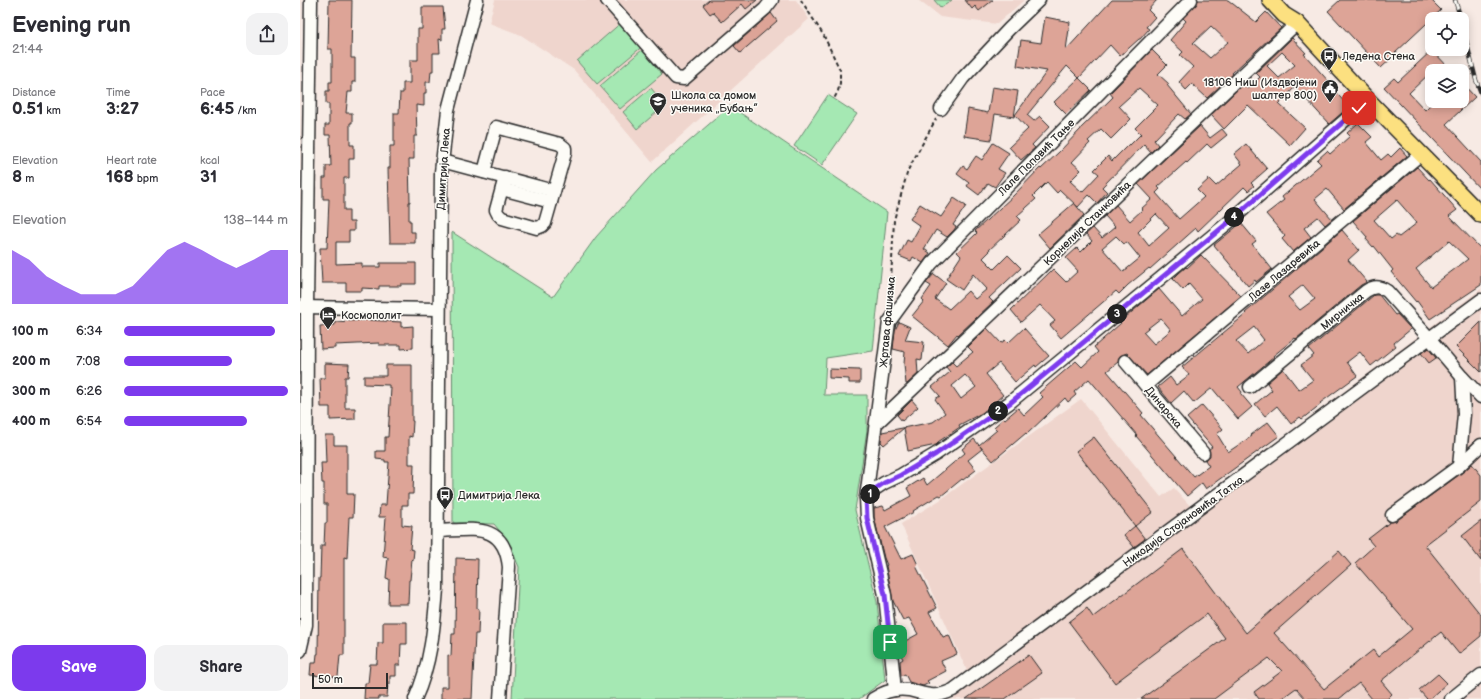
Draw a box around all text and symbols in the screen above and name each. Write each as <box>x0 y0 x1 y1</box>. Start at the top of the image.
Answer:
text: Evening run <box>12 12 131 39</box>
map controls <box>1425 12 1469 108</box>
button: locate <box>1425 12 1469 56</box>
button: share <box>246 13 288 55</box>
text: 21:44 <box>12 41 43 57</box>
bus stop icon: Ледена Стена <box>1319 46 1339 71</box>
place label: Ледена Стена <box>1341 50 1416 63</box>
button: layers <box>1425 64 1469 108</box>
place label: 18106 Ниш (Издвојени шалтер 800) <box>1204 76 1317 102</box>
public building icon: 18106 Ниш (Издвојени шалтер 800) <box>1320 78 1340 103</box>
text: Distance <box>12 86 56 99</box>
text: Time <box>106 86 130 99</box>
text: Pace <box>200 86 225 99</box>
place label: Школа са домом ученика „Бубањ” <box>671 89 758 115</box>
school or university icon: Школа са домом ученика „Бубањ” <box>648 91 668 116</box>
pin <box>1342 91 1376 125</box>
icon: check <box>1348 97 1370 119</box>
text: 0.51 <box>12 99 43 119</box>
text: 3:27 <box>106 99 139 119</box>
text: 6:45 <box>200 99 234 119</box>
text: km <box>43 104 61 117</box>
text: /km <box>234 104 257 117</box>
street label: Лале Поповић Тање <box>995 116 1077 199</box>
street label: Димитрија Лека <box>434 127 453 210</box>
text: Elevation <box>12 154 58 167</box>
text: Heart rate <box>106 154 157 167</box>
text: kcal <box>200 154 220 167</box>
text: 8 <box>12 167 22 187</box>
text: 168 <box>106 167 134 187</box>
text: 31 <box>200 167 217 187</box>
text: m <box>22 172 34 185</box>
text: bpm <box>134 172 158 185</box>
street label: Корнелија Станковића <box>1041 178 1134 268</box>
pin: 4 <box>1224 207 1244 227</box>
text: 4 <box>1231 210 1237 223</box>
text: Elevation <box>12 212 66 228</box>
text: 138–144 m <box>224 212 288 228</box>
street label: Лазе Лазаревића <box>1245 236 1323 305</box>
street label: Жртава фашизма <box>877 275 898 368</box>
street label: Мирничка <box>1318 290 1367 333</box>
pin: 3 <box>1107 304 1127 324</box>
hotel icon: Космополит <box>318 305 338 330</box>
text: 3 <box>1114 307 1120 320</box>
place label: Космополит <box>341 309 402 322</box>
text: 100 m <box>12 323 48 339</box>
text: 6:34 <box>76 323 103 339</box>
text: 200 m <box>12 353 50 369</box>
text: 7:08 <box>76 353 100 369</box>
text: 300 m <box>12 383 50 399</box>
text: 6:26 <box>76 383 102 399</box>
street label: Динарска <box>1142 384 1185 431</box>
pin: 2 <box>988 401 1008 421</box>
text: 2 <box>995 404 1001 417</box>
text: 400 m <box>12 413 50 429</box>
text: 6:54 <box>76 413 102 429</box>
street label: Никодија Стојановића Татка <box>1120 473 1247 570</box>
pin: 1 <box>860 484 880 504</box>
bus stop icon: Димитрија Лека <box>435 485 455 510</box>
text: 1 <box>868 487 872 500</box>
place label: Димитрија Лека <box>458 489 541 502</box>
pin <box>873 625 907 659</box>
icon: arrive <box>879 631 901 653</box>
button: Save <box>12 645 146 691</box>
button: Share <box>154 645 288 691</box>
scale bar <box>312 671 388 690</box>
text: 50 m <box>318 673 343 686</box>

